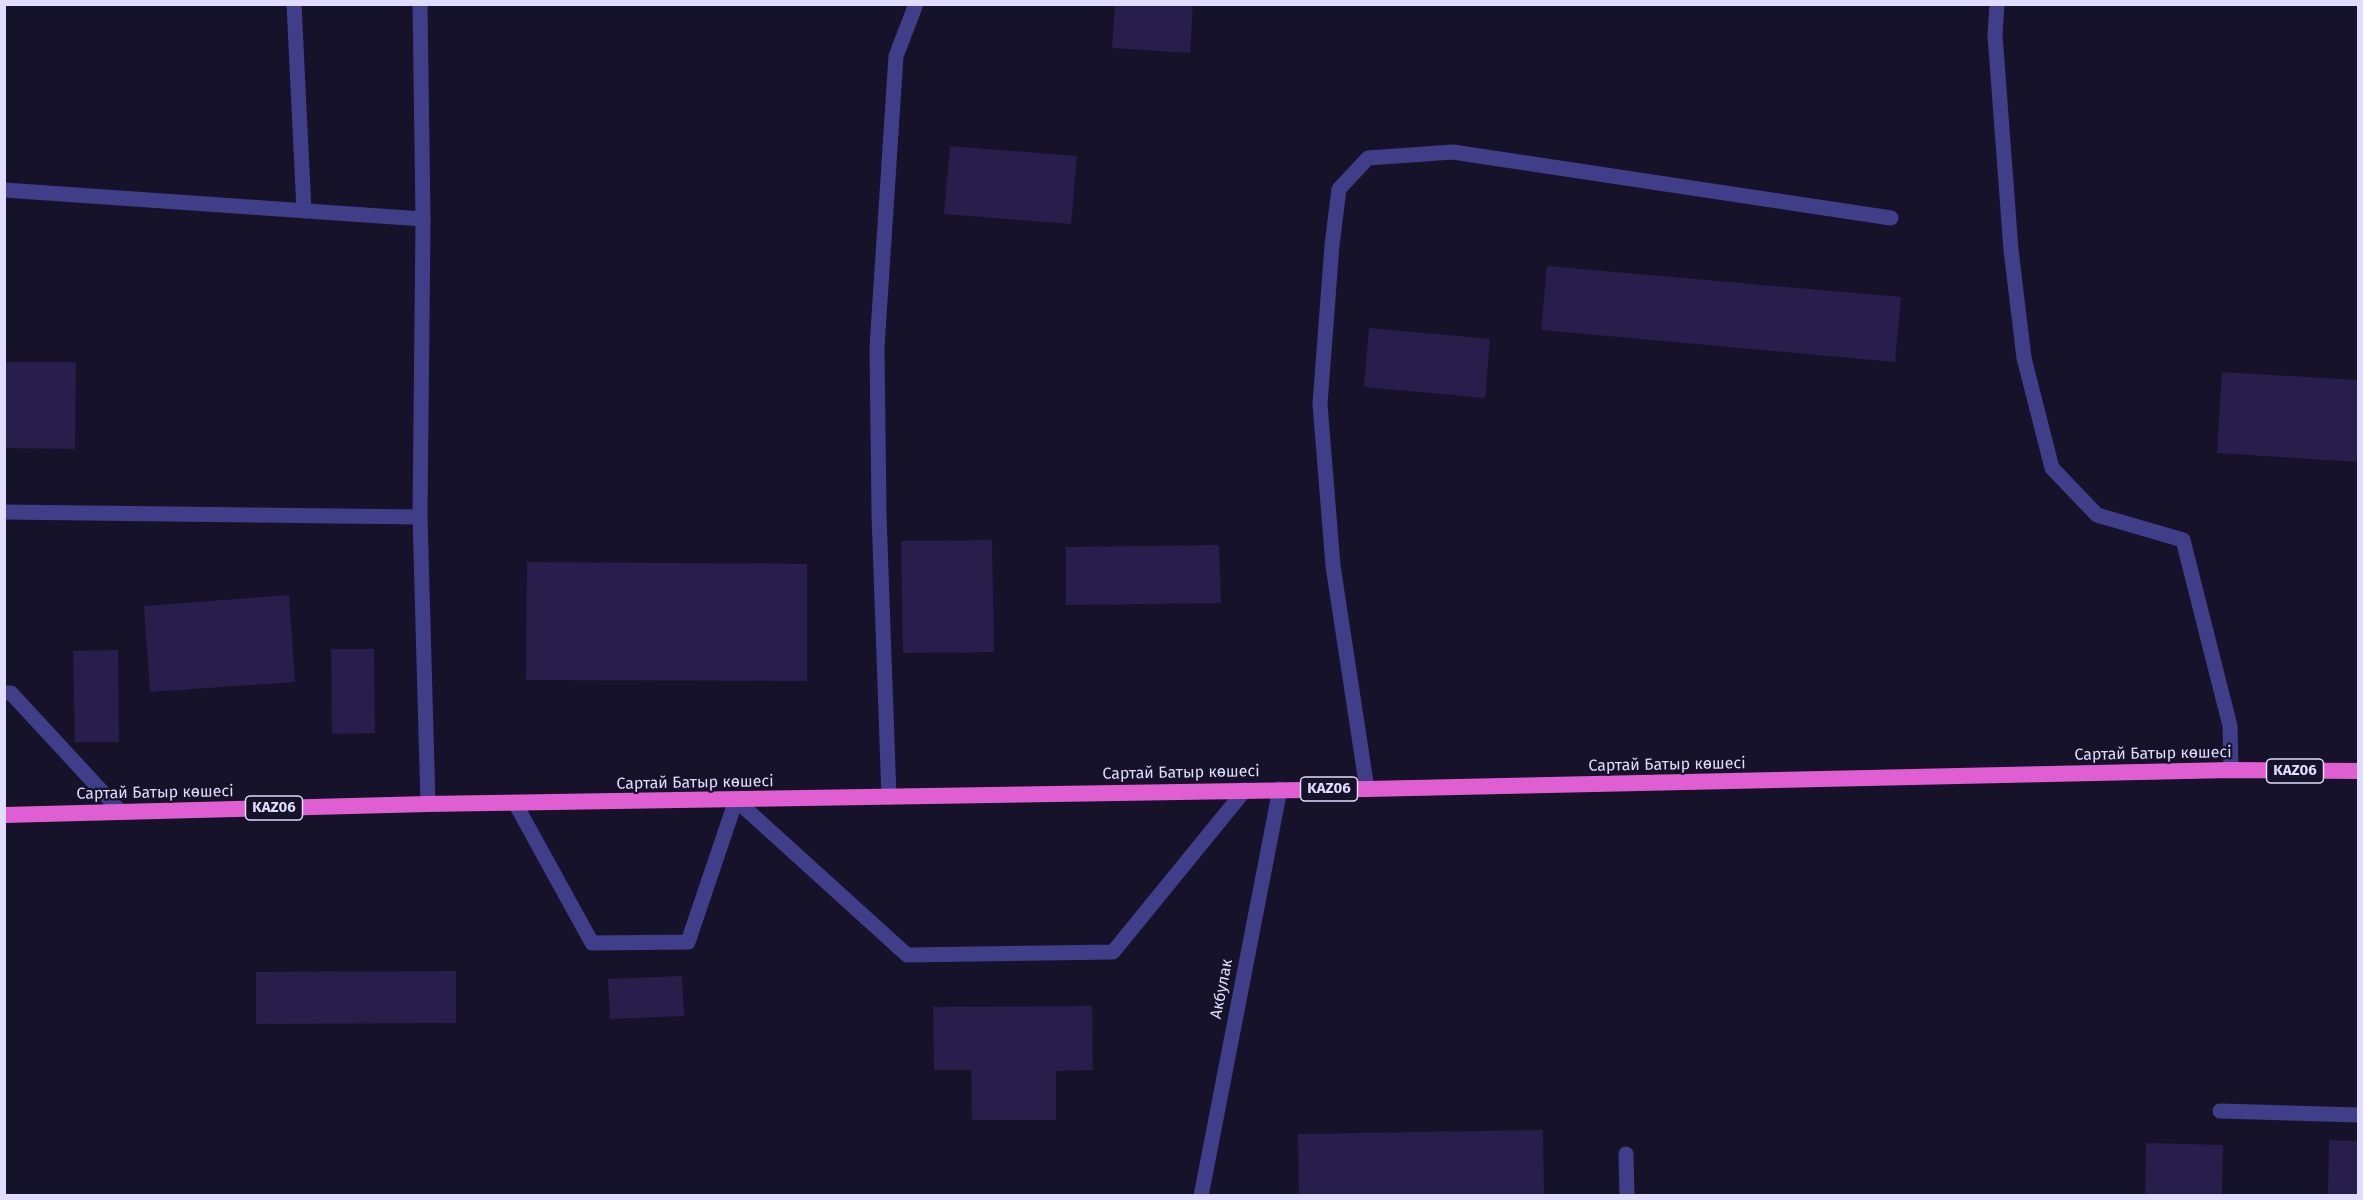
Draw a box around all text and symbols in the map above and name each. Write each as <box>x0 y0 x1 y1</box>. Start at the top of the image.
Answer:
street label: Сартай Батыр көшесі <box>2074 743 2232 765</box>
street label: Сартай Батыр көшесі <box>1588 754 1746 776</box>
road number: KАZ06 <box>2266 759 2324 783</box>
street label: Сартай Батыр көшесі <box>1102 762 1260 784</box>
street label: Сартай Батыр көшесі <box>616 772 774 794</box>
road number: KАZ06 <box>1300 777 1358 801</box>
street label: Сартай Батыр көшесі <box>76 782 234 804</box>
road number: KАZ06 <box>246 796 302 820</box>
street label: Акбулак <box>1207 957 1237 1021</box>

